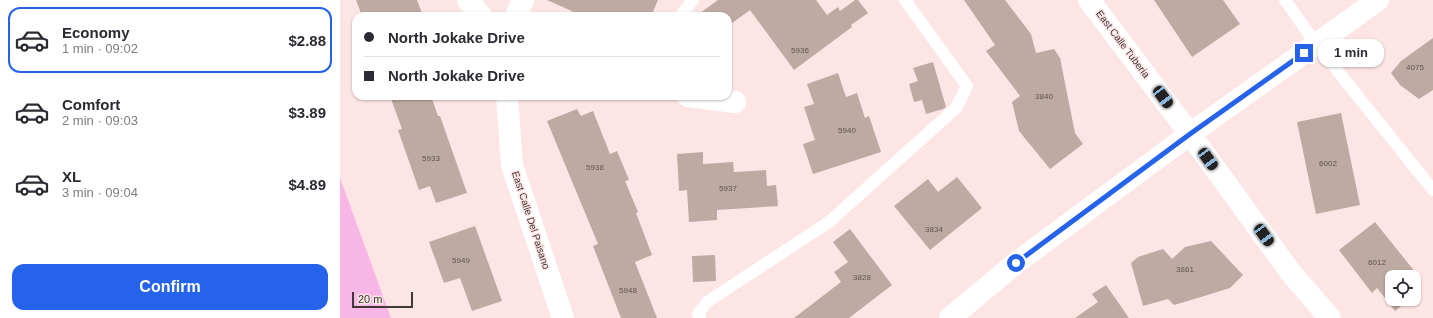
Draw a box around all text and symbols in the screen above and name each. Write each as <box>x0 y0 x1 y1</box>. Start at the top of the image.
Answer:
street label: East Calle Tuberia <box>1094 8 1152 80</box>
icon: car <box>14 22 50 58</box>
text: Economy <box>62 24 130 41</box>
text: North Jokake Drive <box>388 29 525 46</box>
text: $2.88 <box>288 32 326 49</box>
callout: 1 min <box>1318 39 1384 67</box>
text: 1 min · 09:02 <box>62 41 138 56</box>
route end <box>1295 44 1313 62</box>
text: 1 min <box>1334 45 1368 60</box>
house number: 5936 <box>791 46 809 55</box>
house number: 4075 <box>1406 63 1424 72</box>
text: North Jokake Drive <box>388 67 525 84</box>
car <box>1151 84 1175 110</box>
house number: 3840 <box>1035 92 1053 101</box>
icon: car <box>14 94 50 130</box>
text: Comfort <box>62 96 120 113</box>
text: $3.89 <box>288 104 326 121</box>
text: 2 min · 09:03 <box>62 113 138 128</box>
house number: 5940 <box>838 126 856 135</box>
car <box>1196 146 1220 172</box>
house number: 5933 <box>422 154 440 163</box>
house number: 6002 <box>1319 159 1337 168</box>
house number: 5938 <box>586 163 604 172</box>
icon: car <box>14 166 50 202</box>
text: XL <box>62 168 81 185</box>
street label: East Calle Del Paisano <box>510 170 552 271</box>
text: $4.89 <box>288 176 326 193</box>
house number: 5937 <box>719 184 737 193</box>
text: 3 min · 09:04 <box>62 185 138 200</box>
car <box>1252 222 1276 248</box>
house number: 3834 <box>925 225 943 234</box>
route start <box>1007 254 1025 272</box>
house number: 5949 <box>452 256 470 265</box>
house number: 6012 <box>1368 258 1386 267</box>
button: Confirm <box>12 264 328 310</box>
house number: 3861 <box>1176 265 1194 274</box>
map controls <box>1385 270 1421 306</box>
button: locate <box>1385 270 1421 306</box>
house number: 3828 <box>853 273 871 282</box>
house number: 5948 <box>619 286 637 295</box>
scale bar <box>352 290 413 309</box>
text: 20 m <box>358 293 382 305</box>

